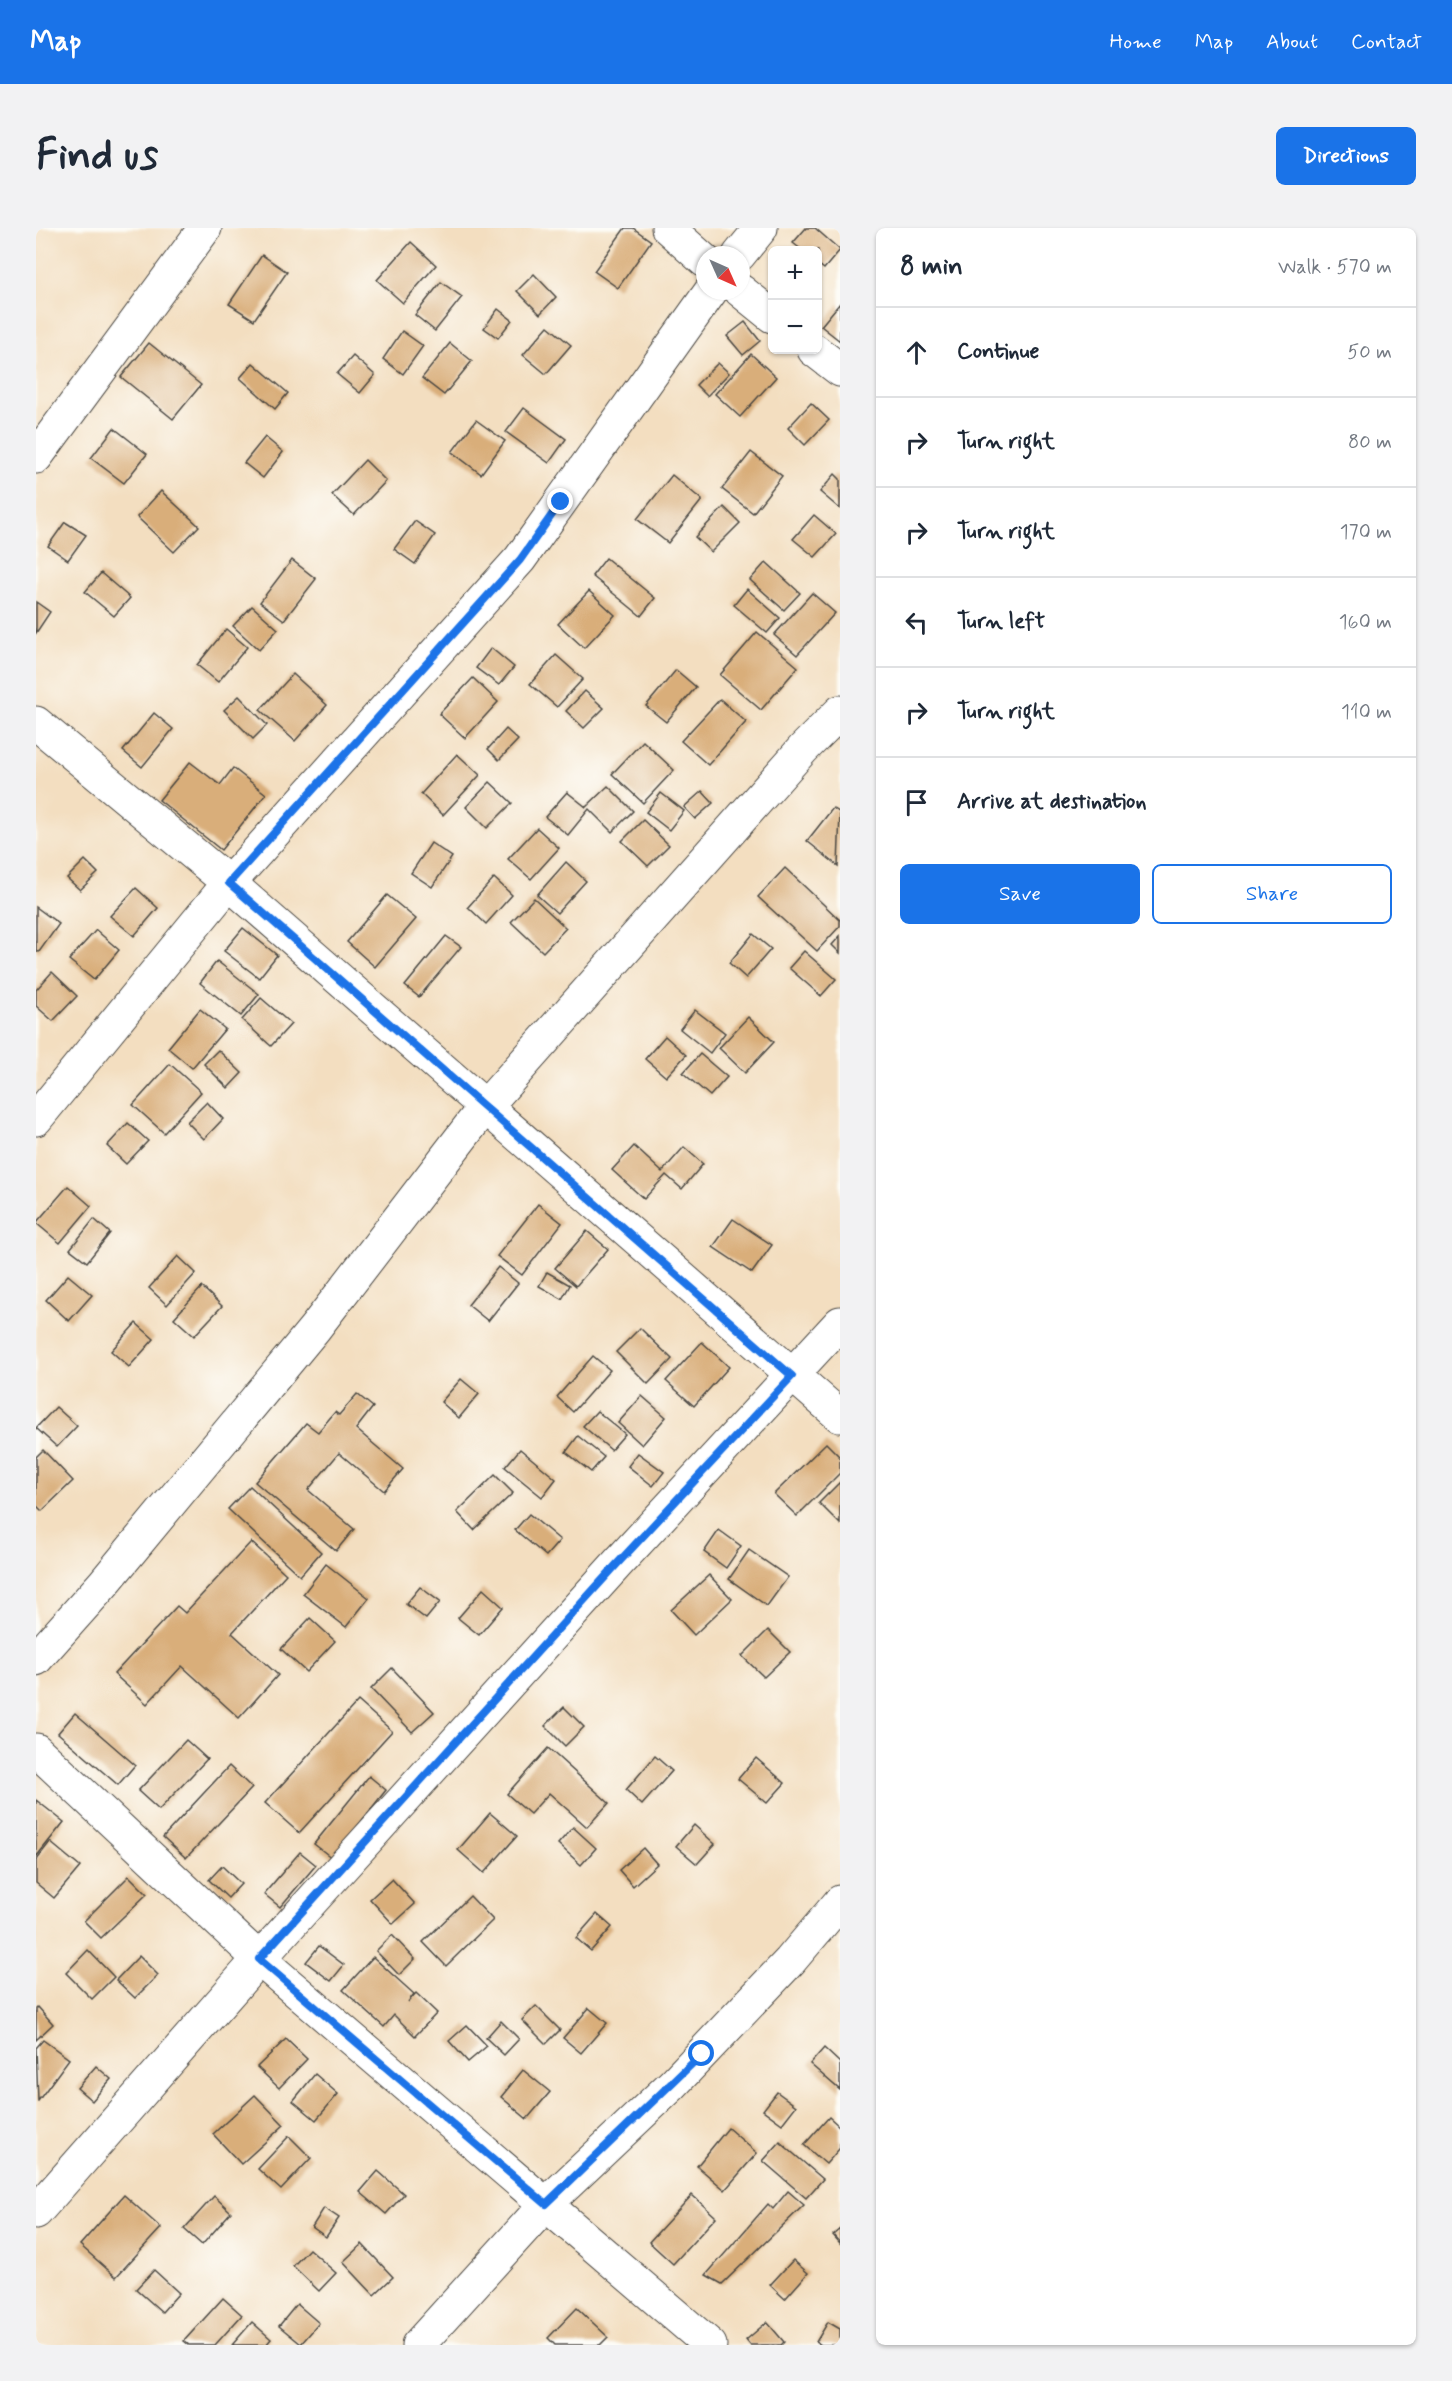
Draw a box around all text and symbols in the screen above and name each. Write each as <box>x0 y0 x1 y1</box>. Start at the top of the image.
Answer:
text: Map <box>30 24 81 61</box>
text: Home <box>1110 28 1162 56</box>
text: Map <box>1195 28 1233 56</box>
text: About <box>1266 28 1318 56</box>
text: Contact <box>1351 28 1422 56</box>
button: Directions <box>1276 127 1416 185</box>
text: Find us <box>36 129 158 184</box>
north arrow <box>696 246 750 300</box>
map controls <box>768 246 822 354</box>
button: + <box>768 246 822 300</box>
text: 8 min <box>900 250 963 284</box>
text: Walk · 570 m <box>1278 254 1392 281</box>
button: − <box>768 300 822 354</box>
icon: ahead <box>900 336 933 369</box>
text: Continue <box>957 338 1039 366</box>
text: 50 m <box>1347 339 1392 366</box>
icon: right <box>900 426 933 459</box>
text: Turn right <box>957 428 1055 456</box>
text: 80 m <box>1348 429 1392 456</box>
route end <box>547 488 573 514</box>
icon: right <box>900 516 933 549</box>
text: Turn right <box>957 518 1055 546</box>
text: 170 m <box>1340 519 1392 546</box>
icon: left <box>900 606 933 639</box>
text: Turn left <box>957 608 1045 636</box>
text: 160 m <box>1339 609 1392 636</box>
icon: right <box>900 696 933 729</box>
text: Turn right <box>957 698 1055 726</box>
text: 110 m <box>1341 699 1392 726</box>
icon: arrive <box>900 786 933 819</box>
text: Arrive at destination <box>957 788 1147 816</box>
button: Save <box>900 864 1140 924</box>
button: Share <box>1152 864 1392 924</box>
route start <box>688 2040 714 2066</box>

